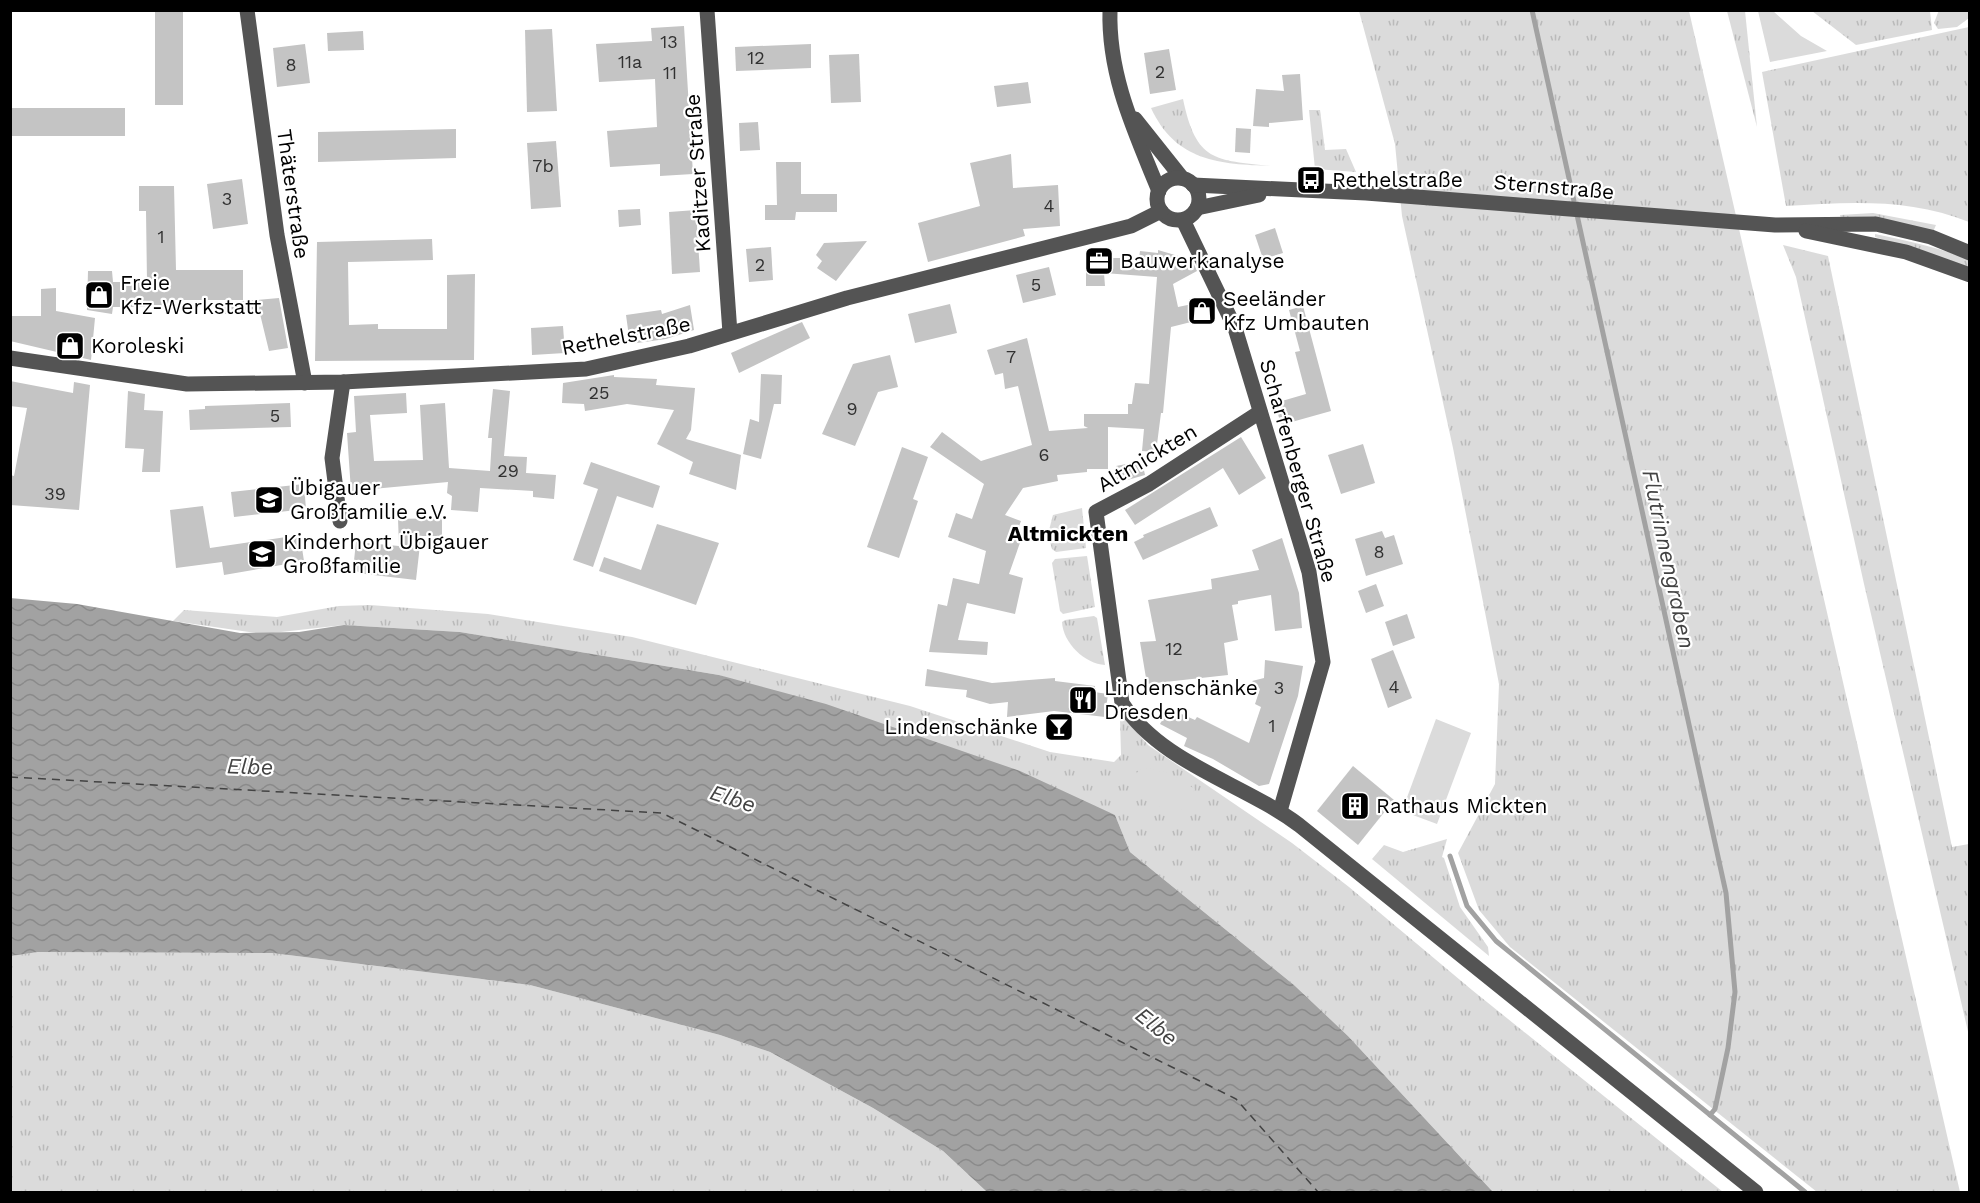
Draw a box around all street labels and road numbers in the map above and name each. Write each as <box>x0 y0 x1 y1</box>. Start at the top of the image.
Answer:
street label: Kaditzer Straße <box>679 93 716 253</box>
street label: Thäterstraße <box>272 127 315 260</box>
street label: Sternstraße <box>1493 169 1615 204</box>
street label: Rethelstraße <box>559 311 693 360</box>
street label: Scharfenberger Straße <box>1255 356 1342 585</box>
street label: Altmickten <box>1092 418 1201 497</box>

